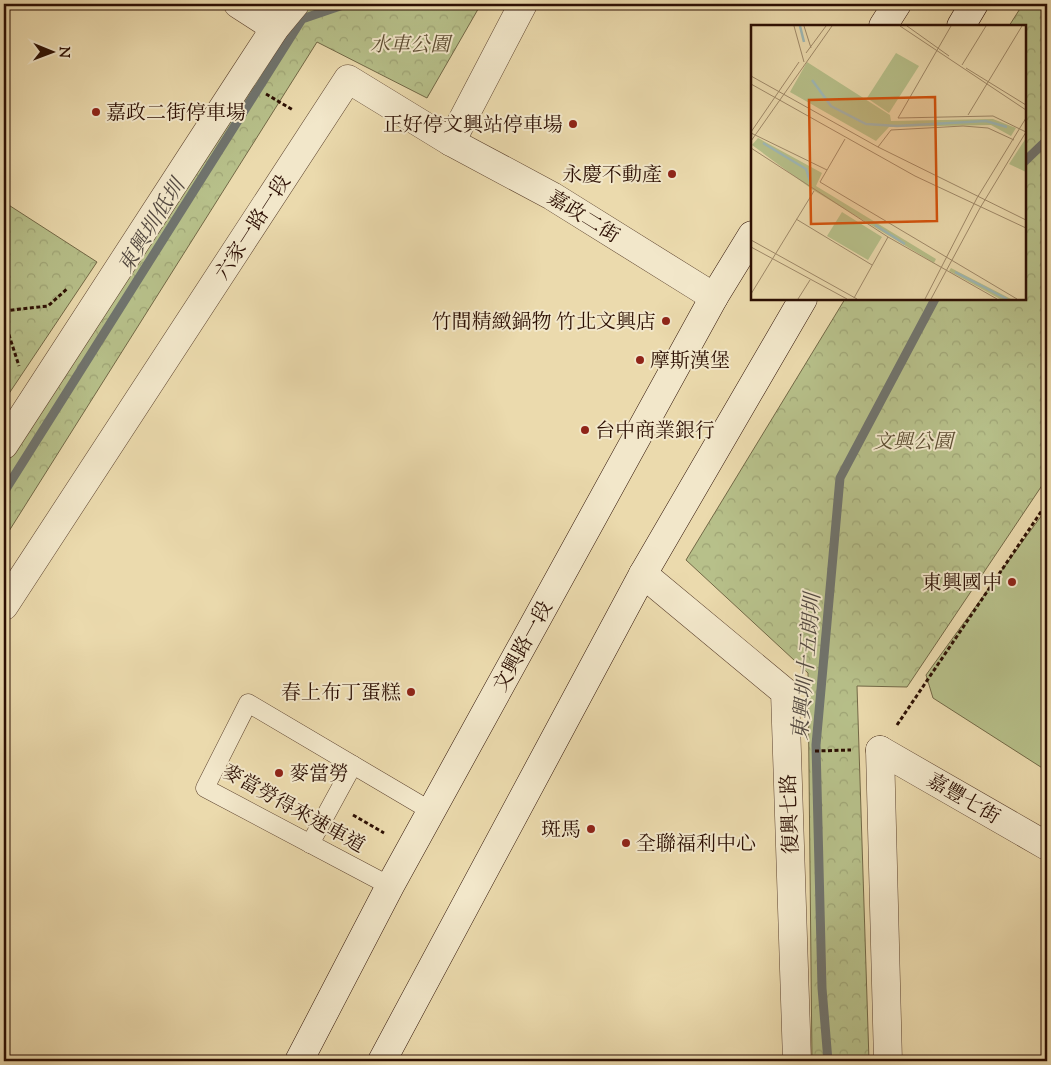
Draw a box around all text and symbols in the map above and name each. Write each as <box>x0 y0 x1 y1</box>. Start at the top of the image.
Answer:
inset map <box>751 25 1026 300</box>
north arrow <box>28 28 78 78</box>
park label: 水車公園 <box>370 32 453 61</box>
text: N <box>53 46 73 58</box>
place label: 嘉政二街停車場 <box>106 100 246 129</box>
marker: 嘉政二街停車場 <box>90 106 102 118</box>
place label: 正好停文興站停車場 <box>383 112 563 141</box>
marker: 正好停文興站停車場 <box>567 118 579 130</box>
place label: 永慶不動產 <box>562 162 662 191</box>
marker: 永慶不動產 <box>666 168 678 180</box>
street label: 六家一路一段 <box>209 170 299 287</box>
water label: 東興圳低圳 <box>112 172 195 280</box>
street label: 嘉政二街 <box>541 185 624 252</box>
place label: 竹間精緻鍋物 竹北文興店 <box>432 309 656 338</box>
marker: 竹間精緻鍋物 竹北文興店 <box>660 315 672 327</box>
place label: 摩斯漢堡 <box>650 348 730 377</box>
marker: 摩斯漢堡 <box>634 354 646 366</box>
place label: 台中商業銀行 <box>595 418 715 447</box>
marker: 台中商業銀行 <box>579 424 591 436</box>
park label: 文興公園 <box>873 429 956 458</box>
place label: 東興國中 <box>922 570 1002 599</box>
marker: 東興國中 <box>1006 576 1018 588</box>
water label: 東興圳十五朗圳 <box>787 590 830 742</box>
street label: 文興路一段 <box>487 596 561 698</box>
place label: 春上布丁蛋糕 <box>281 680 401 709</box>
marker: 春上布丁蛋糕 <box>405 686 417 698</box>
street label: 麥當勞得來速車道 <box>216 759 370 862</box>
place label: 麥當勞 <box>289 761 349 790</box>
marker: 麥當勞 <box>273 767 285 779</box>
street label: 嘉豐七街 <box>921 768 1005 833</box>
street label: 復興七路 <box>776 773 807 854</box>
place label: 斑馬 <box>541 817 581 846</box>
marker: 斑馬 <box>585 823 597 835</box>
place label: 全聯福利中心 <box>636 831 756 860</box>
marker: 全聯福利中心 <box>620 837 632 849</box>

